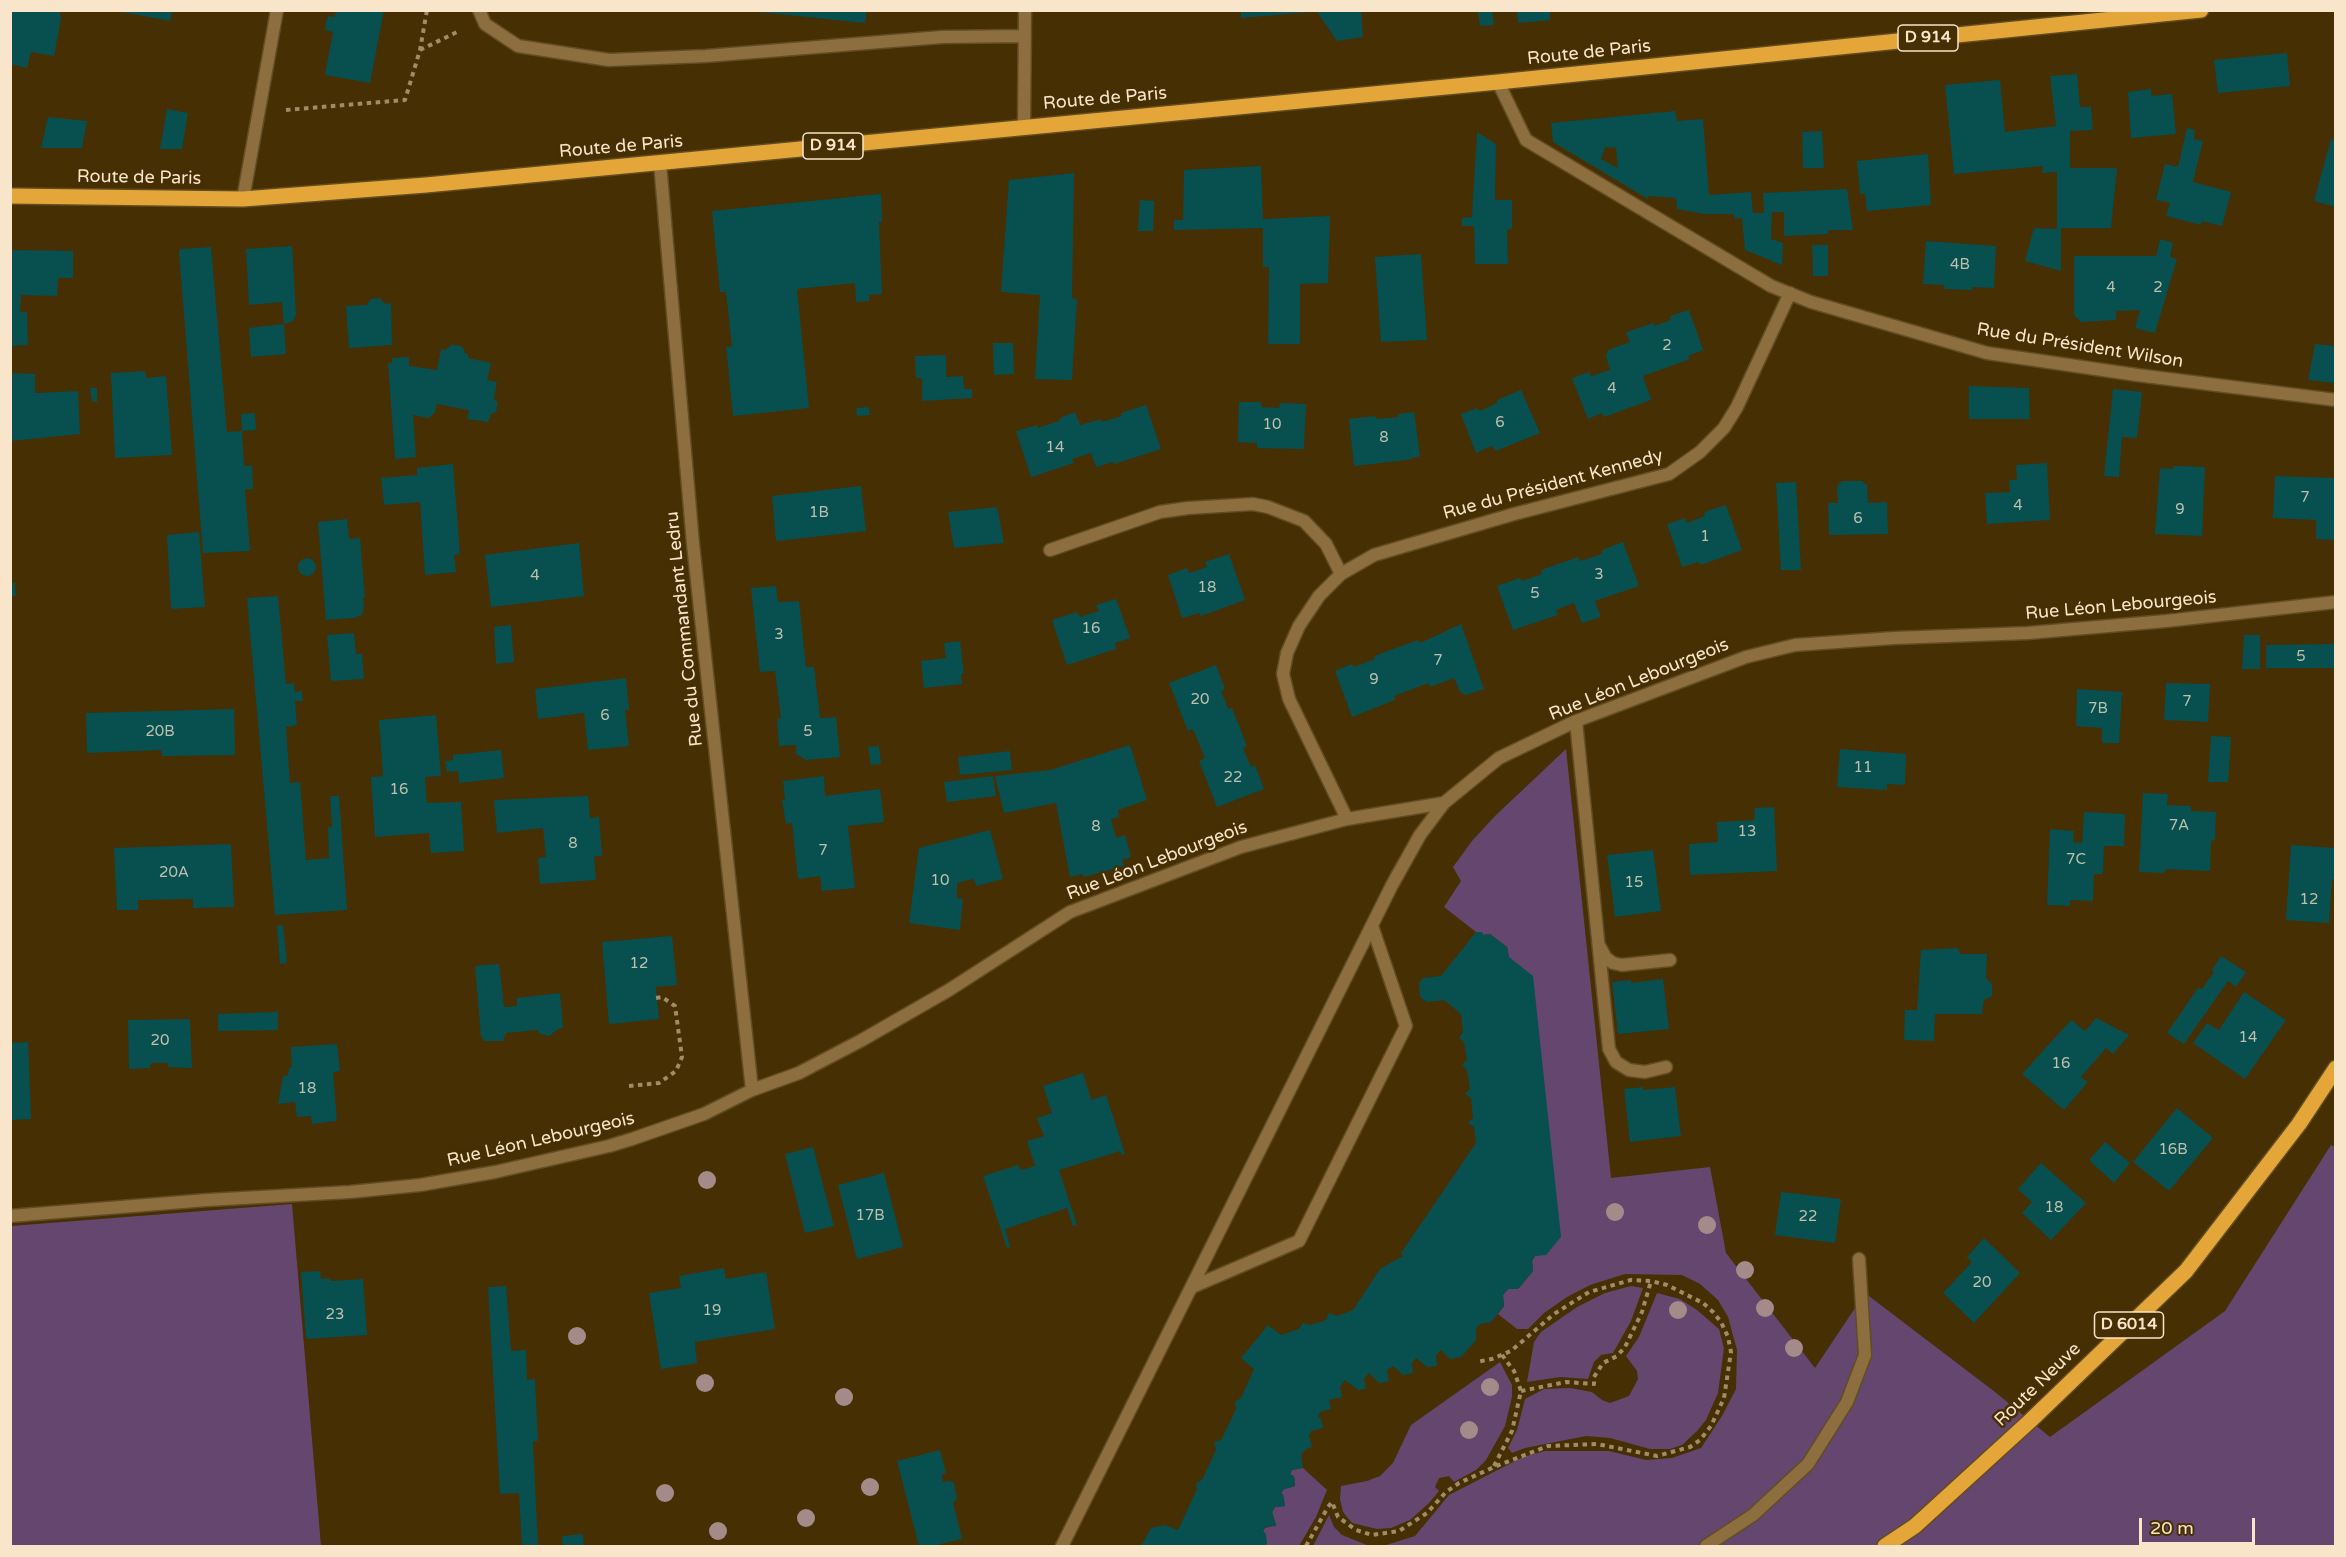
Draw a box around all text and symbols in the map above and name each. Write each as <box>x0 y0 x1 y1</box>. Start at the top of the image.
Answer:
road number: D 914 <box>1898 25 1958 51</box>
street label: Route de Paris <box>1526 36 1652 70</box>
street label: Route de Paris <box>1042 83 1168 115</box>
street label: Route de Paris <box>558 131 684 163</box>
road number: D 914 <box>803 133 863 159</box>
street label: Route de Paris <box>77 166 201 190</box>
house number: 4B <box>1950 256 1970 274</box>
house number: 4 <box>2106 279 2116 297</box>
house number: 2 <box>2153 279 2163 297</box>
street label: Rue du Président Wilson <box>1975 319 2185 373</box>
house number: 2 <box>1662 337 1672 355</box>
house number: 4 <box>1607 380 1617 398</box>
house number: 6 <box>1495 414 1505 432</box>
house number: 10 <box>1263 416 1281 434</box>
house number: 8 <box>1379 429 1389 447</box>
house number: 14 <box>1046 439 1064 457</box>
street label: Rue du Président Kennedy <box>1441 445 1665 525</box>
house number: 7 <box>2300 489 2310 507</box>
house number: 4 <box>2013 497 2023 515</box>
house number: 9 <box>2175 501 2185 519</box>
house number: 1B <box>809 504 829 522</box>
street label: Rue du Commandant Ledru <box>662 510 708 748</box>
house number: 6 <box>1853 510 1863 528</box>
house number: 1 <box>1700 528 1710 546</box>
house number: 3 <box>1594 566 1604 584</box>
house number: 4 <box>530 567 540 585</box>
house number: 18 <box>1198 579 1216 597</box>
house number: 5 <box>1530 585 1540 603</box>
street label: Rue Léon Lebourgeois <box>2025 587 2217 625</box>
house number: 16 <box>1082 620 1100 638</box>
house number: 3 <box>774 626 784 644</box>
street label: Rue Léon Lebourgeois <box>1546 634 1732 726</box>
house number: 5 <box>2296 648 2306 666</box>
house number: 7 <box>1433 652 1443 670</box>
house number: 9 <box>1369 671 1379 689</box>
house number: 20 <box>1191 691 1209 709</box>
house number: 7 <box>2182 693 2192 711</box>
house number: 7B <box>2088 700 2108 718</box>
house number: 6 <box>600 707 610 725</box>
house number: 20B <box>145 723 175 741</box>
house number: 5 <box>803 723 813 741</box>
house number: 11 <box>1854 759 1872 777</box>
house number: 22 <box>1224 769 1242 787</box>
house number: 16 <box>390 781 408 799</box>
street label: Rue Léon Lebourgeois <box>1064 817 1250 905</box>
house number: 7A <box>2169 817 2189 835</box>
house number: 8 <box>1091 818 1101 836</box>
house number: 13 <box>1738 823 1756 841</box>
house number: 8 <box>568 835 578 853</box>
house number: 7 <box>818 842 828 860</box>
house number: 7C <box>2066 851 2086 869</box>
house number: 20A <box>159 864 189 882</box>
house number: 10 <box>931 872 949 890</box>
house number: 15 <box>1625 874 1643 892</box>
house number: 12 <box>2300 891 2318 909</box>
house number: 12 <box>630 955 648 973</box>
house number: 14 <box>2239 1029 2257 1047</box>
house number: 20 <box>151 1032 169 1050</box>
house number: 16 <box>2052 1055 2070 1073</box>
house number: 18 <box>298 1080 316 1098</box>
street label: Rue Léon Lebourgeois <box>445 1108 637 1172</box>
house number: 16B <box>2158 1141 2188 1159</box>
house number: 18 <box>2045 1199 2063 1217</box>
house number: 17B <box>855 1207 885 1225</box>
house number: 22 <box>1799 1208 1817 1226</box>
house number: 20 <box>1973 1274 1991 1292</box>
house number: 19 <box>703 1302 721 1320</box>
house number: 23 <box>326 1306 344 1324</box>
road number: D 6014 <box>2094 1312 2164 1338</box>
street label: Route Neuve <box>1990 1339 2086 1431</box>
scale bar <box>2142 1506 2258 1544</box>
text: 20 m <box>2150 1517 2194 1539</box>

